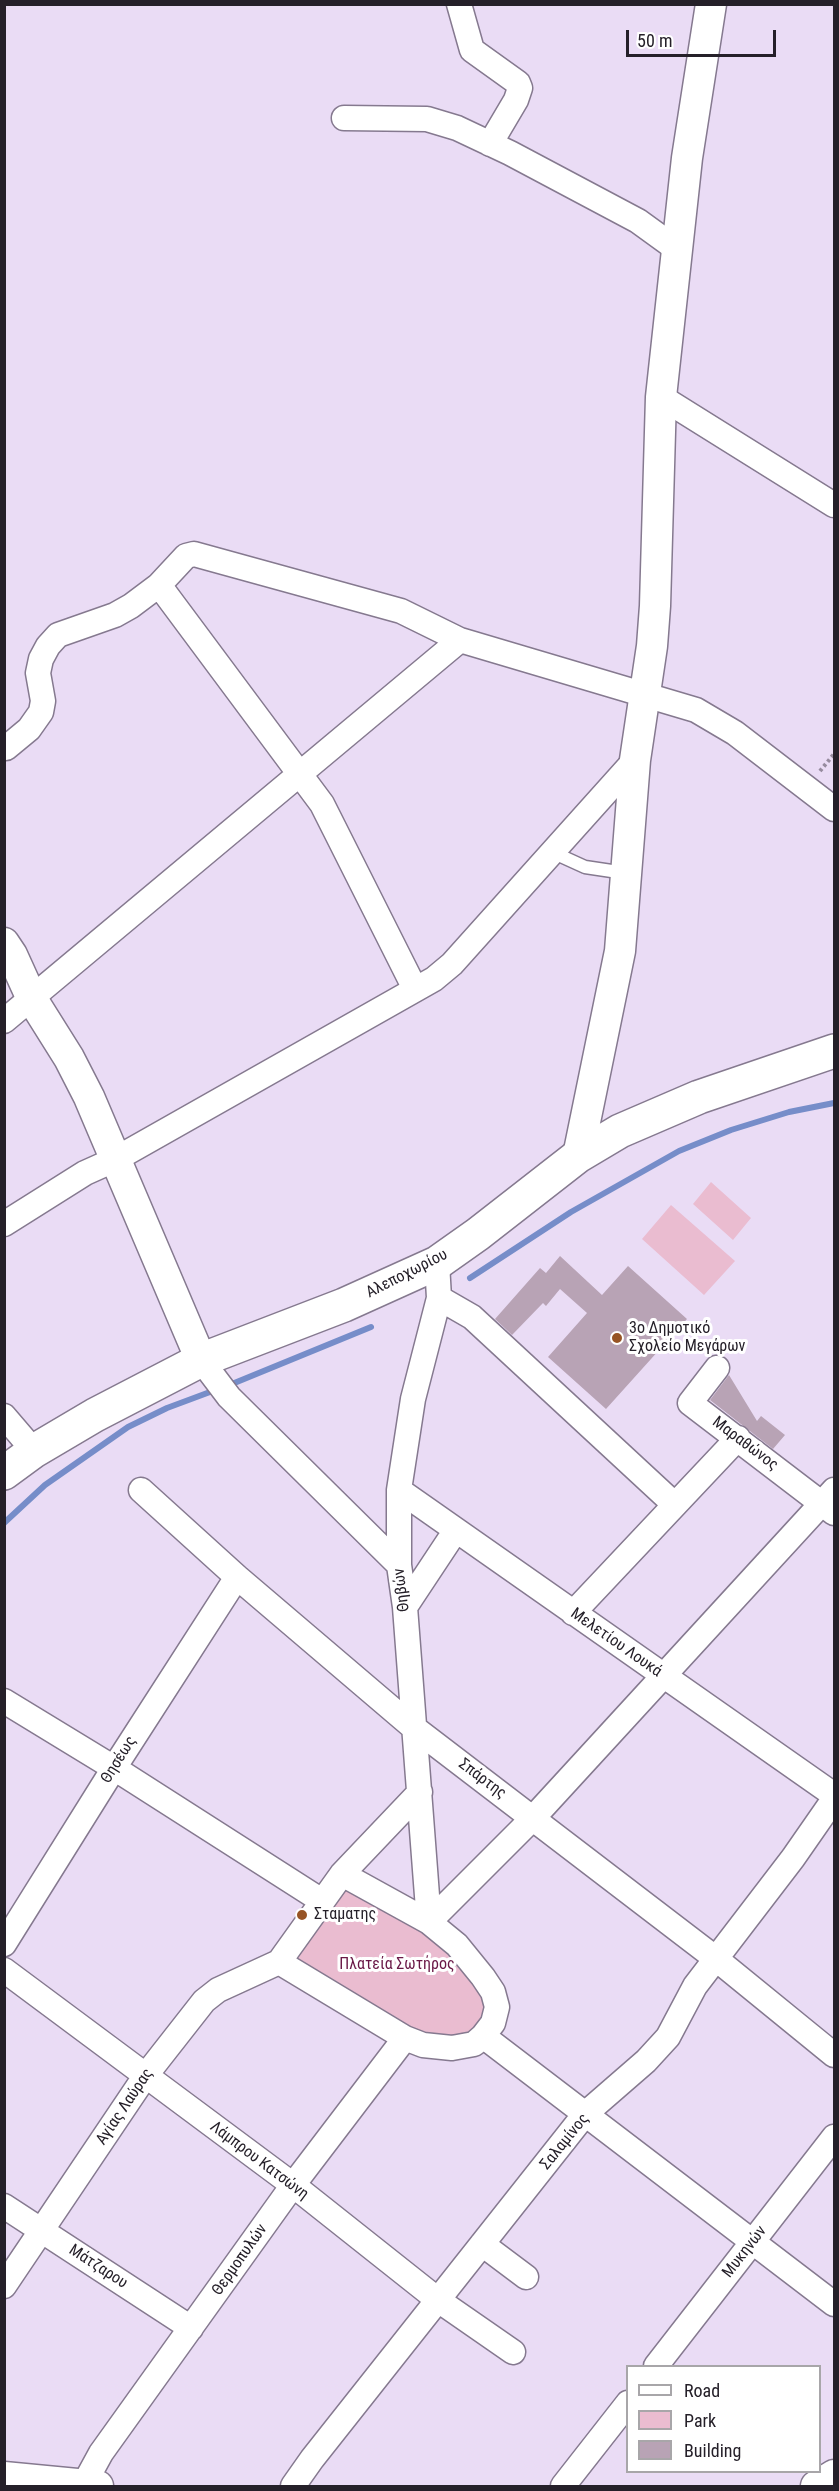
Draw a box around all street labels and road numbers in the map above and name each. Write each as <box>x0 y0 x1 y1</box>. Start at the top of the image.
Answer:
street label: Αλεποχωρίου <box>363 1245 451 1303</box>
street label: Μαραθώνος <box>708 1413 782 1475</box>
street label: Θηβών <box>390 1567 414 1613</box>
street label: Μελετίου Λουκά <box>567 1604 665 1682</box>
street label: Θησέως <box>97 1733 141 1787</box>
street label: Σπάρτης <box>454 1755 510 1803</box>
street label: Αγίας Λαύρας <box>92 2065 158 2149</box>
street label: Σαλαμίνος <box>537 2110 593 2174</box>
street label: Λάμπρου Κατσώνη <box>206 2118 312 2204</box>
street label: Θερμοπυλών <box>208 2220 272 2300</box>
street label: Μυκηνών <box>719 2222 771 2282</box>
street label: Μάτζαρου <box>65 2241 131 2293</box>

